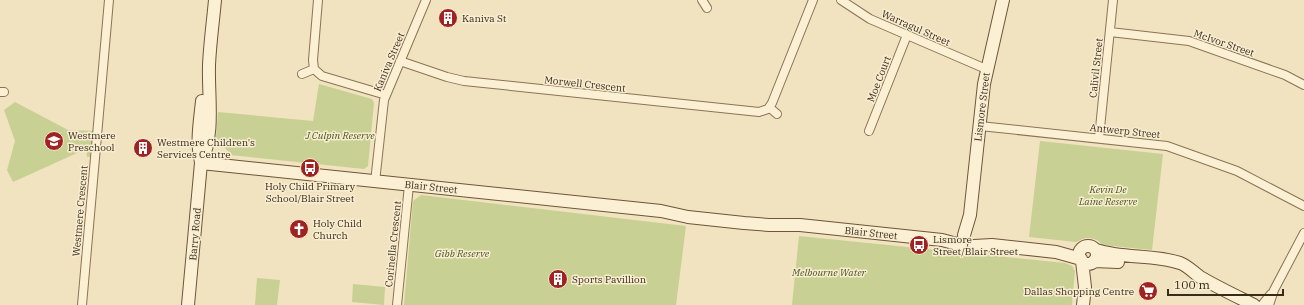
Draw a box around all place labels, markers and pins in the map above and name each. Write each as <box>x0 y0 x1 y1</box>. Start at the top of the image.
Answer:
building icon: Kaniva St <box>437 7 459 29</box>
place label: Kaniva St <box>462 12 507 25</box>
place label: Westmere Preschool <box>68 129 116 154</box>
school or university icon: Westmere Preschool <box>43 130 65 152</box>
place label: Westmere Children's Services Centre <box>157 136 255 161</box>
building icon: Westmere Children's Services Centre <box>132 137 154 159</box>
bus stop icon: Holy Child Primary School/Blair Street <box>299 157 321 179</box>
place label: Holy Child Primary School/Blair Street <box>265 180 356 205</box>
place label: Holy Child Church <box>313 217 362 242</box>
church icon: Holy Child Church <box>288 218 310 240</box>
place label: Lismore Street/Blair Street <box>933 233 1018 258</box>
bus stop icon: Lismore Street/Blair Street <box>908 234 930 256</box>
building icon: Sports Pavillion <box>547 268 569 290</box>
place label: Sports Pavillion <box>572 273 647 286</box>
supermarket icon: Dallas Shopping Centre <box>1137 280 1159 302</box>
place label: Dallas Shopping Centre <box>1024 285 1134 298</box>

